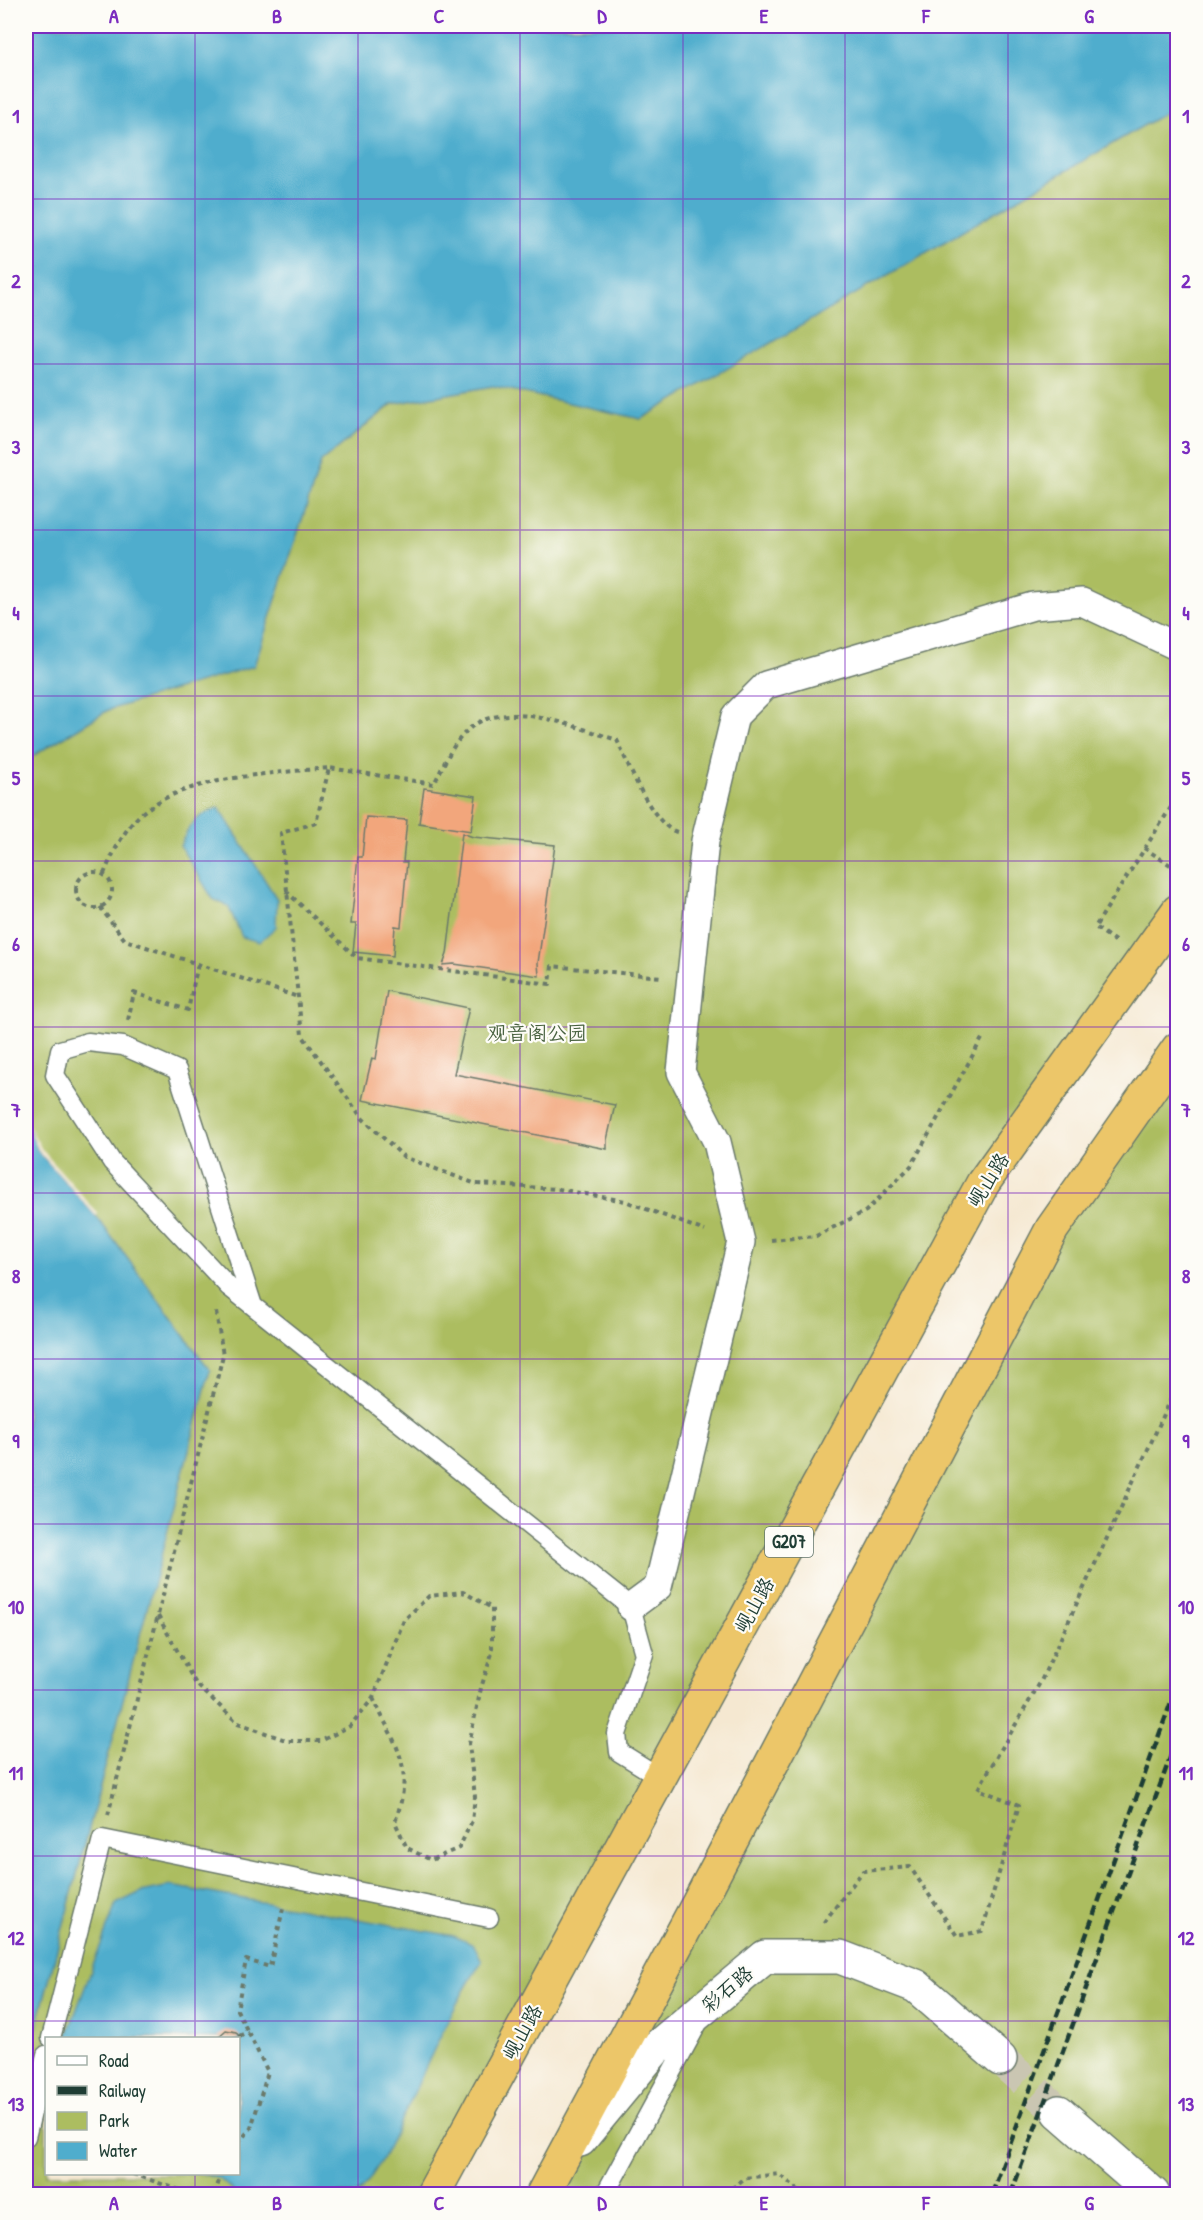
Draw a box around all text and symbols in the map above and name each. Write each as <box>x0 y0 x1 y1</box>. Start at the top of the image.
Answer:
text: A <box>109 2 119 29</box>
text: B <box>272 2 282 29</box>
text: C <box>434 2 445 29</box>
text: D <box>597 2 607 29</box>
text: E <box>760 2 769 29</box>
text: F <box>921 2 931 29</box>
text: G <box>1084 2 1094 29</box>
text: 1 <box>12 102 20 129</box>
text: 1 <box>1182 102 1190 129</box>
text: 2 <box>11 267 21 294</box>
text: 2 <box>1181 267 1191 294</box>
text: 3 <box>12 433 21 460</box>
text: 3 <box>1182 433 1191 460</box>
text: 4 <box>12 599 20 626</box>
text: 4 <box>1182 599 1190 626</box>
text: 5 <box>12 764 21 791</box>
text: 5 <box>1182 764 1191 791</box>
text: 6 <box>12 930 20 957</box>
text: 6 <box>1182 930 1190 957</box>
park label: 观音阁公园 <box>487 1019 587 1046</box>
text: 7 <box>10 1096 21 1123</box>
text: 7 <box>1180 1096 1191 1123</box>
street label: 岘山路 <box>960 1146 1015 1212</box>
text: 8 <box>12 1262 21 1289</box>
text: 8 <box>1182 1262 1191 1289</box>
text: 9 <box>12 1427 20 1454</box>
text: 9 <box>1182 1427 1190 1454</box>
road number: G207 <box>765 1527 813 1557</box>
street label: 岘山路 <box>727 1571 780 1638</box>
text: 10 <box>8 1593 24 1620</box>
text: 10 <box>1178 1593 1194 1620</box>
text: 11 <box>9 1759 23 1786</box>
text: 11 <box>1179 1759 1193 1786</box>
text: 12 <box>8 1924 25 1951</box>
text: 12 <box>1178 1924 1195 1951</box>
street label: 彩石路 <box>695 1958 759 2018</box>
street label: 岘山路 <box>495 1998 548 2065</box>
legend <box>45 2037 240 2175</box>
text: Road <box>99 2048 129 2073</box>
text: Railway <box>99 2078 146 2103</box>
text: 13 <box>8 2090 24 2117</box>
text: 13 <box>1178 2090 1194 2117</box>
text: Park <box>99 2108 130 2133</box>
text: Water <box>99 2138 137 2163</box>
text: A <box>109 2189 119 2216</box>
text: B <box>272 2189 282 2216</box>
text: C <box>434 2189 445 2216</box>
text: D <box>597 2189 607 2216</box>
text: E <box>760 2189 769 2216</box>
text: F <box>921 2189 931 2216</box>
text: G <box>1084 2189 1094 2216</box>

